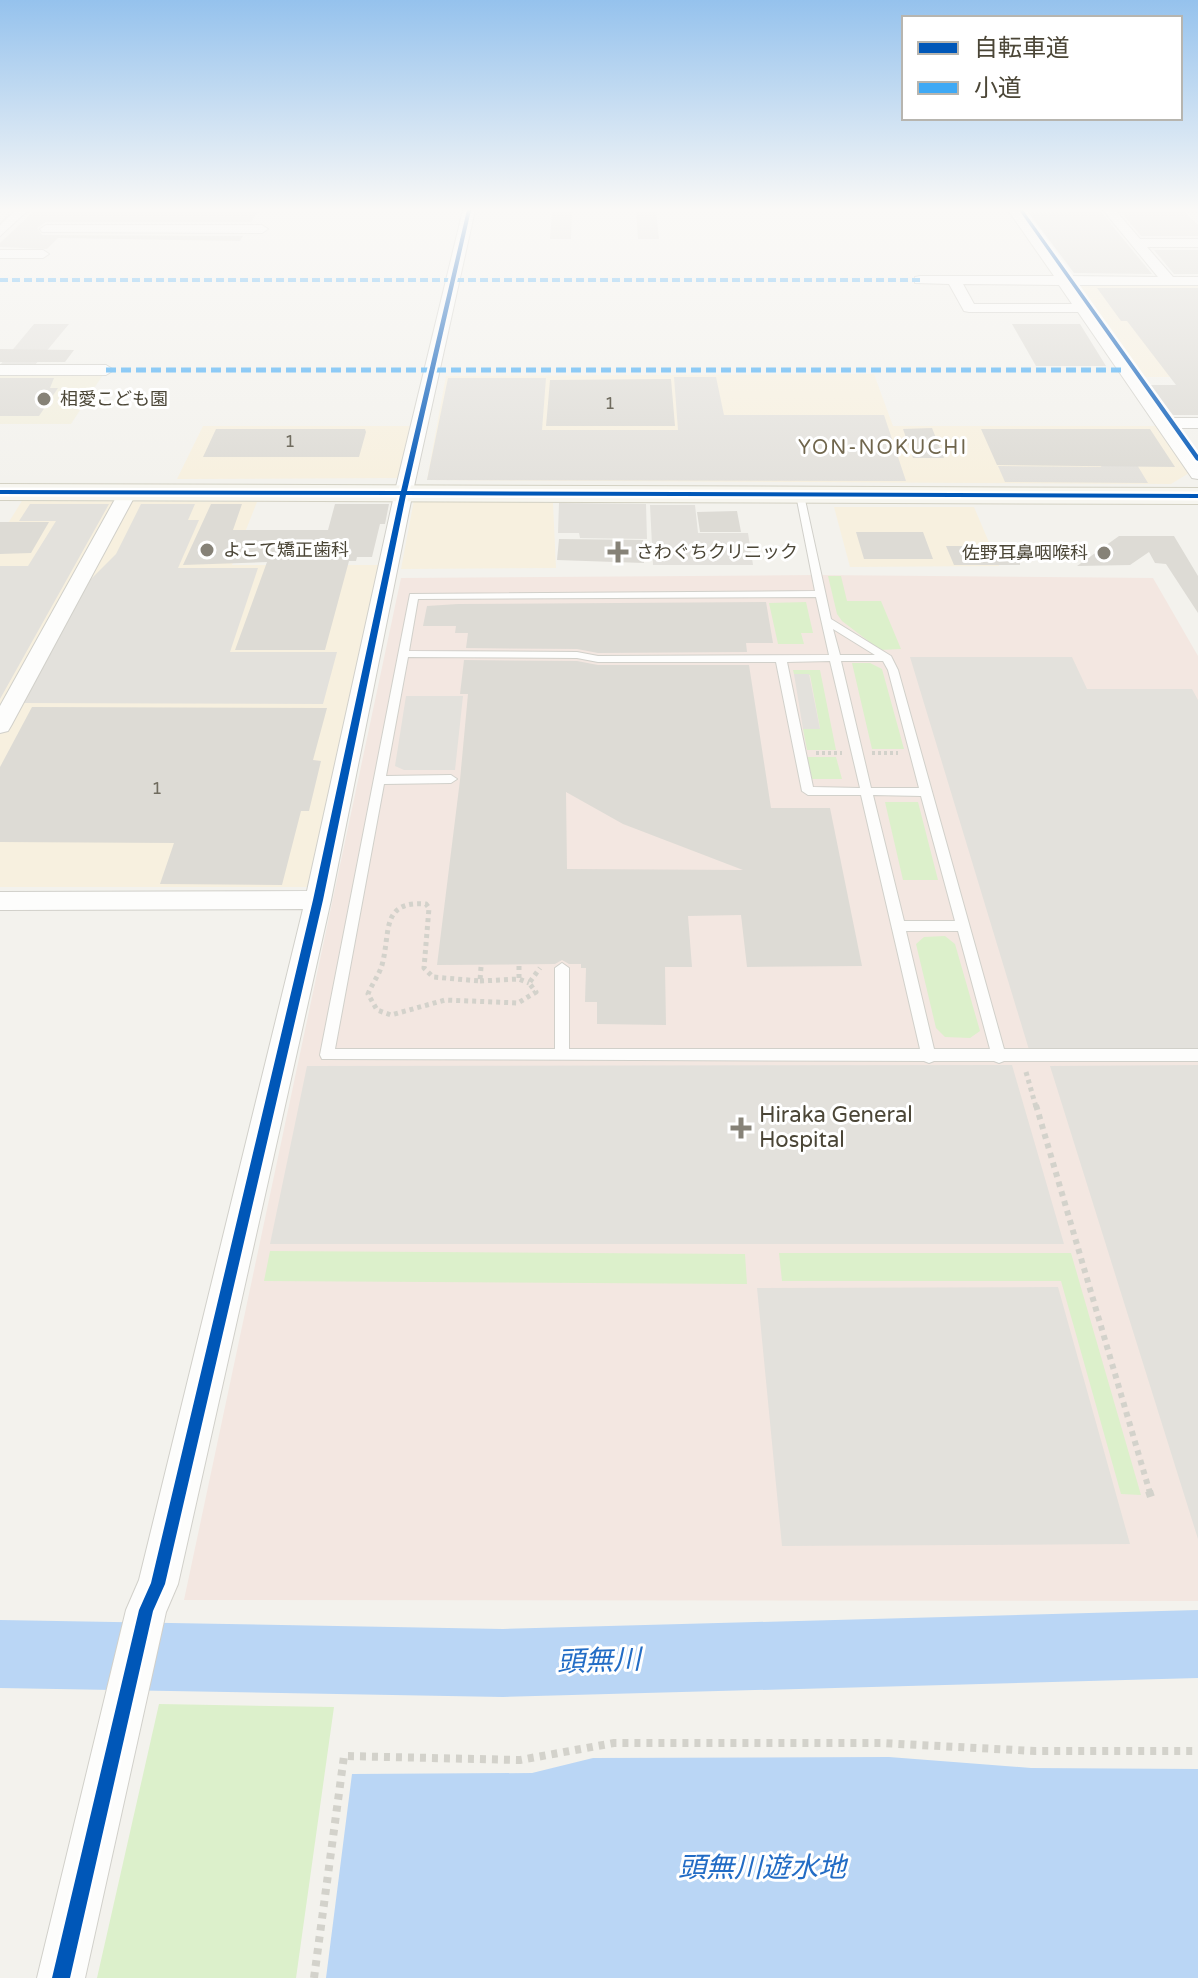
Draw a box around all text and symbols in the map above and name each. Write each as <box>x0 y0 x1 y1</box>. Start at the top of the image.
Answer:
legend <box>902 16 1182 120</box>
text: 自転車道 <box>974 34 1070 63</box>
text: 小道 <box>974 74 1022 103</box>
place label: 相愛こども園 <box>60 388 168 410</box>
marker: 相愛こども園 <box>35 390 53 408</box>
house number: 1 <box>604 392 616 414</box>
house number: 1 <box>284 430 296 452</box>
district label: YON-NOKUCHI <box>798 436 968 460</box>
place label: よこて矯正歯科 <box>223 539 349 561</box>
marker: よこて矯正歯科 <box>198 541 216 559</box>
marker: さわぐちクリニック <box>607 541 629 563</box>
place label: さわぐちクリニック <box>636 541 798 563</box>
place label: 佐野耳鼻咽喉科 <box>962 542 1088 564</box>
marker: 佐野耳鼻咽喉科 <box>1095 544 1113 562</box>
house number: 1 <box>151 777 163 799</box>
place label: Hiraka General Hospital <box>759 1102 913 1153</box>
marker: Hiraka General Hospital <box>730 1117 752 1139</box>
water label: 頭無川 <box>556 1642 645 1679</box>
water label: 頭無川遊水地 <box>678 1851 849 1885</box>

